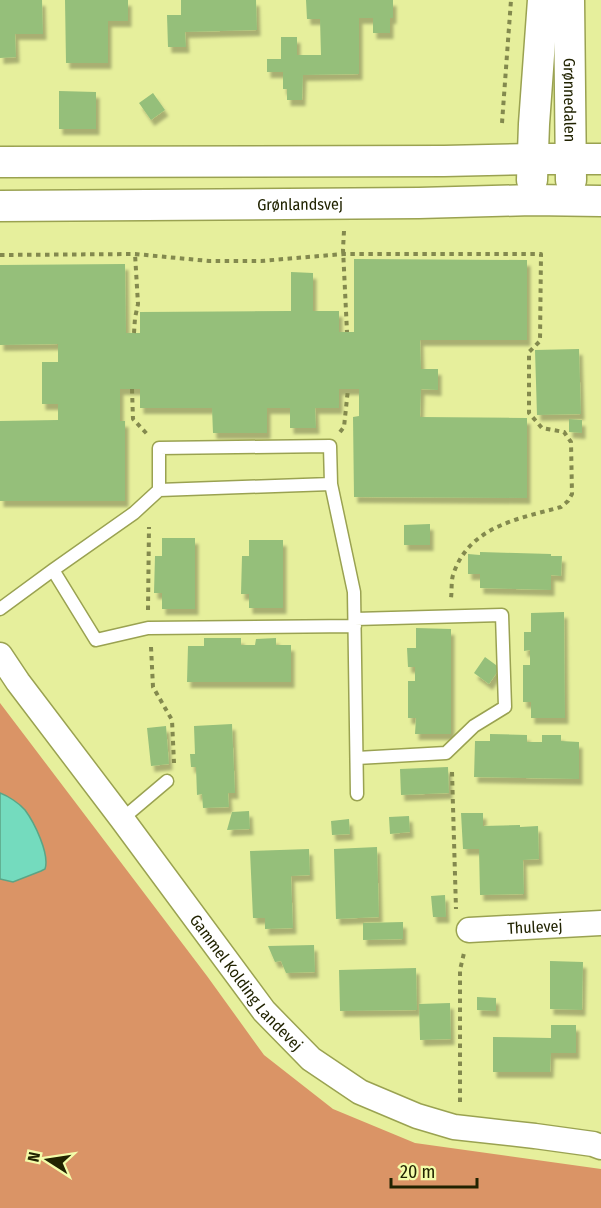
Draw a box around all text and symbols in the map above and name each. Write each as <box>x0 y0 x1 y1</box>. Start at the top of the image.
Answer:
street label: Grønnedalen <box>560 58 580 142</box>
street label: Grønlandsvej <box>257 194 343 214</box>
street label: Gammel Kolding Landevej <box>186 910 307 1054</box>
street label: Thulevej <box>507 916 563 937</box>
north arrow <box>18 1130 78 1190</box>
text: N <box>24 1150 44 1164</box>
scale bar <box>391 1151 476 1189</box>
text: 20 m <box>400 1161 435 1183</box>

